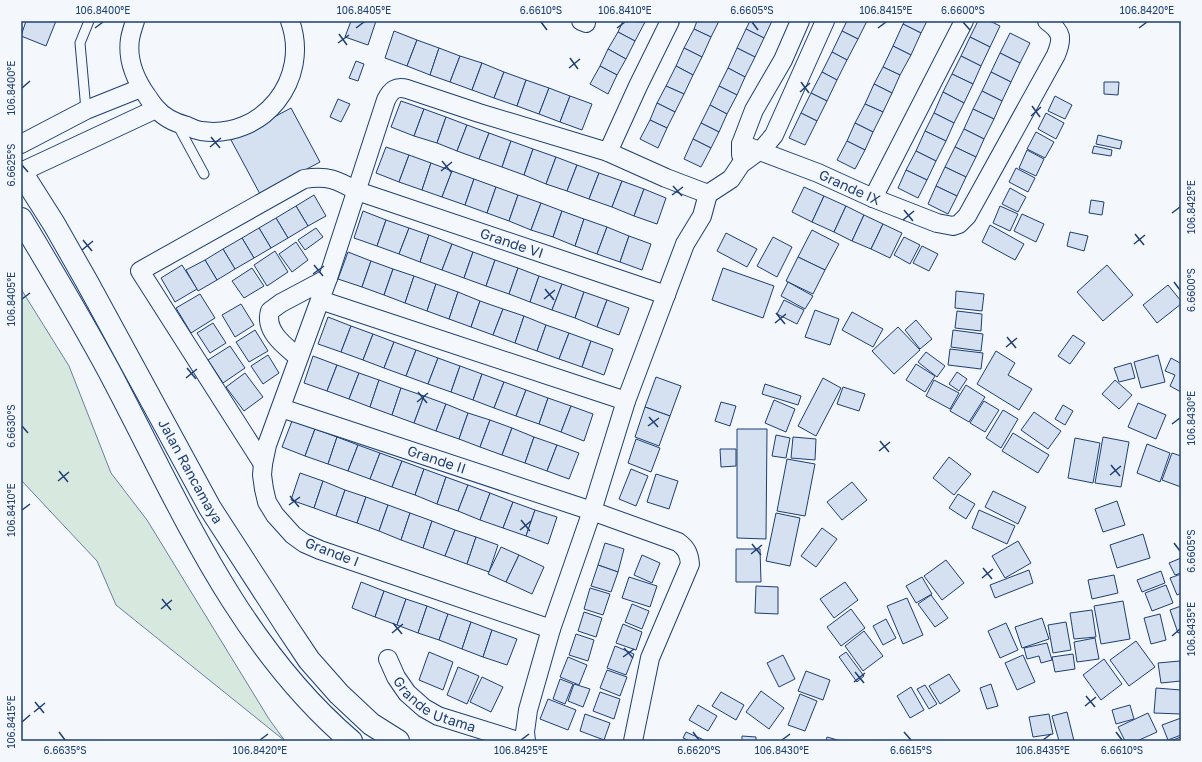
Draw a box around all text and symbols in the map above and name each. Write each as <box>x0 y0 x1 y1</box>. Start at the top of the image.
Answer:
text: 106.8400°E <box>76 4 130 16</box>
text: 106.8405°E <box>337 4 391 16</box>
text: 6.6610°S <box>520 4 562 16</box>
text: 106.8410°E <box>598 4 652 16</box>
text: 6.6605°S <box>730 4 774 16</box>
text: 106.8415°E <box>860 4 912 16</box>
text: 6.6600°S <box>941 4 985 16</box>
text: 106.8420°E <box>1120 4 1174 16</box>
text: 106.8400°E <box>5 61 17 115</box>
text: 6.6625°S <box>5 143 17 187</box>
street label: Grande IX <box>816 166 883 208</box>
text: 106.8425°E <box>1185 180 1197 234</box>
street label: Grande VI <box>478 224 546 261</box>
text: 6.6600°S <box>1185 268 1197 312</box>
text: 106.8405°E <box>5 272 17 326</box>
text: 106.8430°E <box>1185 391 1197 445</box>
text: 6.6630°S <box>5 404 17 448</box>
street label: Jalan Rancamaya <box>155 416 227 527</box>
street label: Grande II <box>405 441 468 477</box>
text: 106.8410°E <box>5 483 17 537</box>
text: 6.6605°S <box>1185 529 1197 573</box>
street label: Grande I <box>303 534 362 570</box>
text: 106.8435°E <box>1185 602 1197 656</box>
street label: Grande Utama <box>390 673 478 735</box>
text: 106.8415°E <box>5 696 17 748</box>
text: 6.6635°S <box>43 744 87 756</box>
text: 106.8420°E <box>233 744 287 756</box>
text: 106.8425°E <box>494 744 548 756</box>
text: 6.6620°S <box>677 744 721 756</box>
text: 106.8430°E <box>755 744 809 756</box>
text: 6.6615°S <box>890 744 932 756</box>
text: 106.8435°E <box>1016 744 1070 756</box>
text: 6.6610°S <box>1101 744 1143 756</box>

